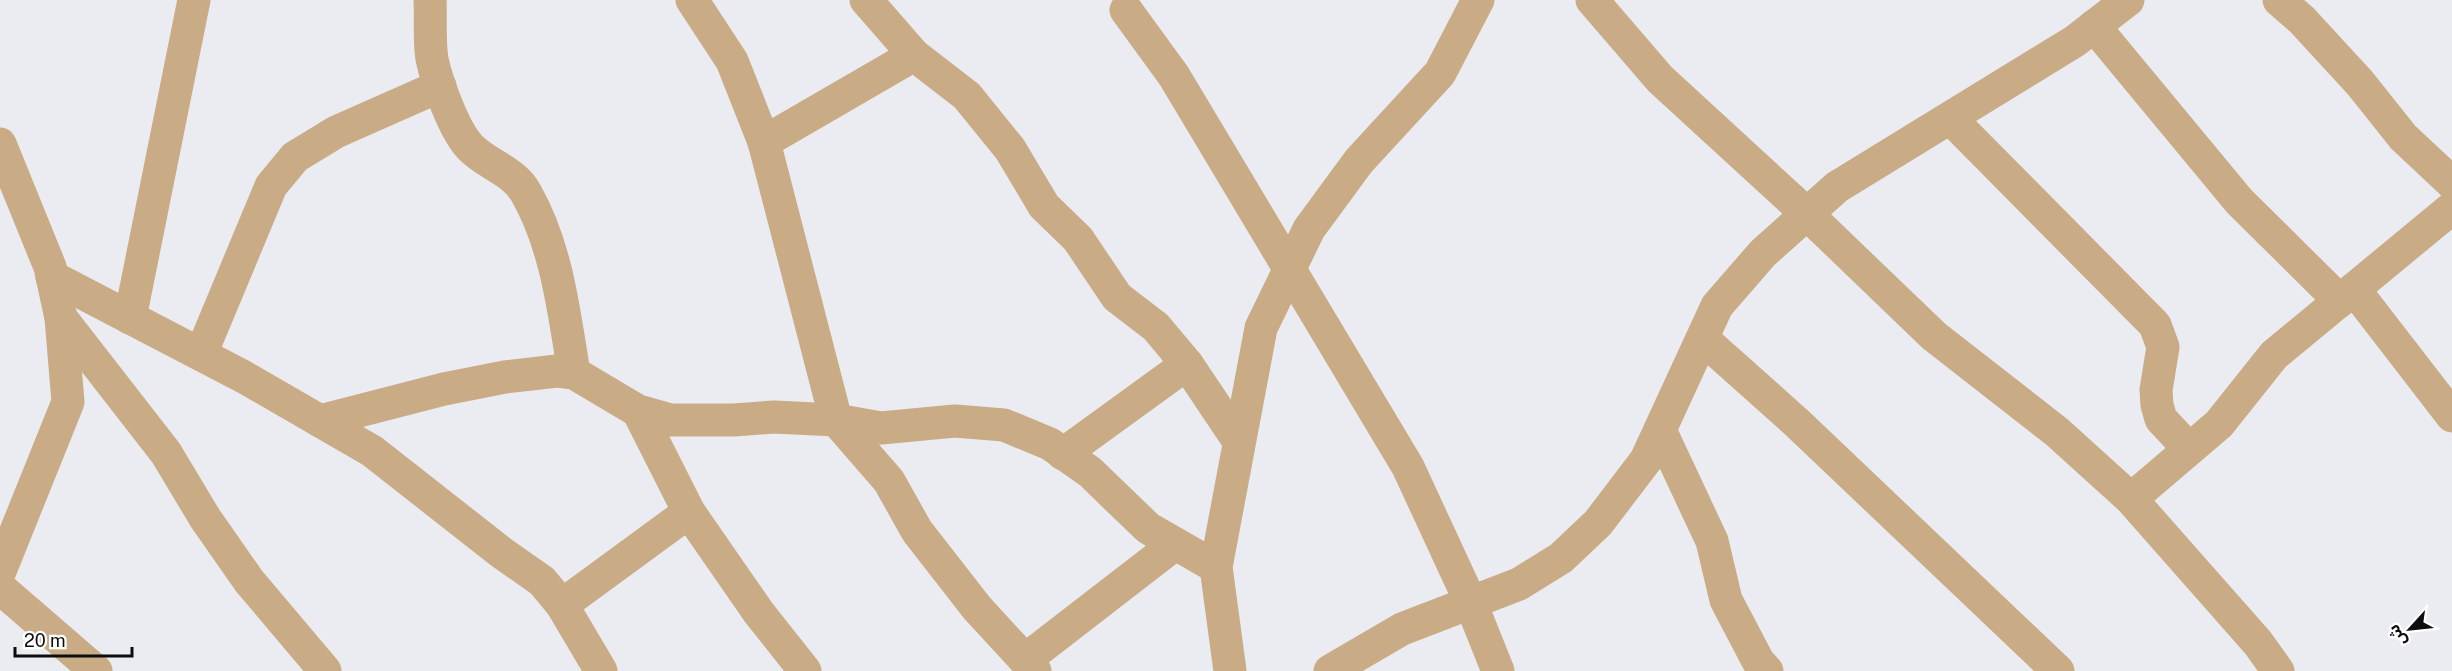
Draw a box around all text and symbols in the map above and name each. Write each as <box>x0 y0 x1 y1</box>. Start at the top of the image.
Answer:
north arrow <box>2380 599 2440 659</box>
scale bar <box>15 620 132 658</box>
text: ش <box>2384 621 2411 650</box>
text: 20 m <box>24 630 66 651</box>

